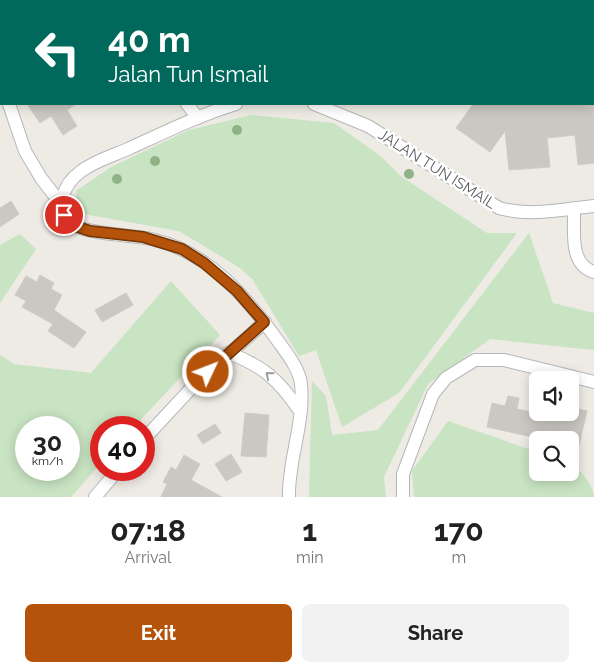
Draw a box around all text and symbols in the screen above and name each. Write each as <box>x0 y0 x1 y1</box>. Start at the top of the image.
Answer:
text: 40 m <box>108 19 190 60</box>
icon: left <box>25 20 90 85</box>
text: Jalan Tun Ismail <box>108 61 268 87</box>
street label: JALAN TUN ISMAIL <box>375 125 499 213</box>
pin <box>43 194 85 236</box>
icon: arrive <box>50 201 78 229</box>
position arrow <box>181 345 233 397</box>
map controls <box>529 371 579 481</box>
button: sound <box>529 371 579 421</box>
one-way arrow <box>266 372 275 380</box>
speed limit sign: 40 <box>90 416 155 481</box>
text: 30 <box>33 427 62 457</box>
button: search <box>529 431 579 481</box>
text: km/h <box>32 454 63 468</box>
text: 07:18 <box>110 513 186 548</box>
text: 1 <box>302 513 317 548</box>
text: 170 <box>434 513 484 548</box>
text: Arrival <box>125 548 171 567</box>
text: min <box>296 548 324 567</box>
text: m <box>451 548 466 567</box>
button: Exit <box>25 604 292 662</box>
button: Share <box>302 604 569 662</box>

